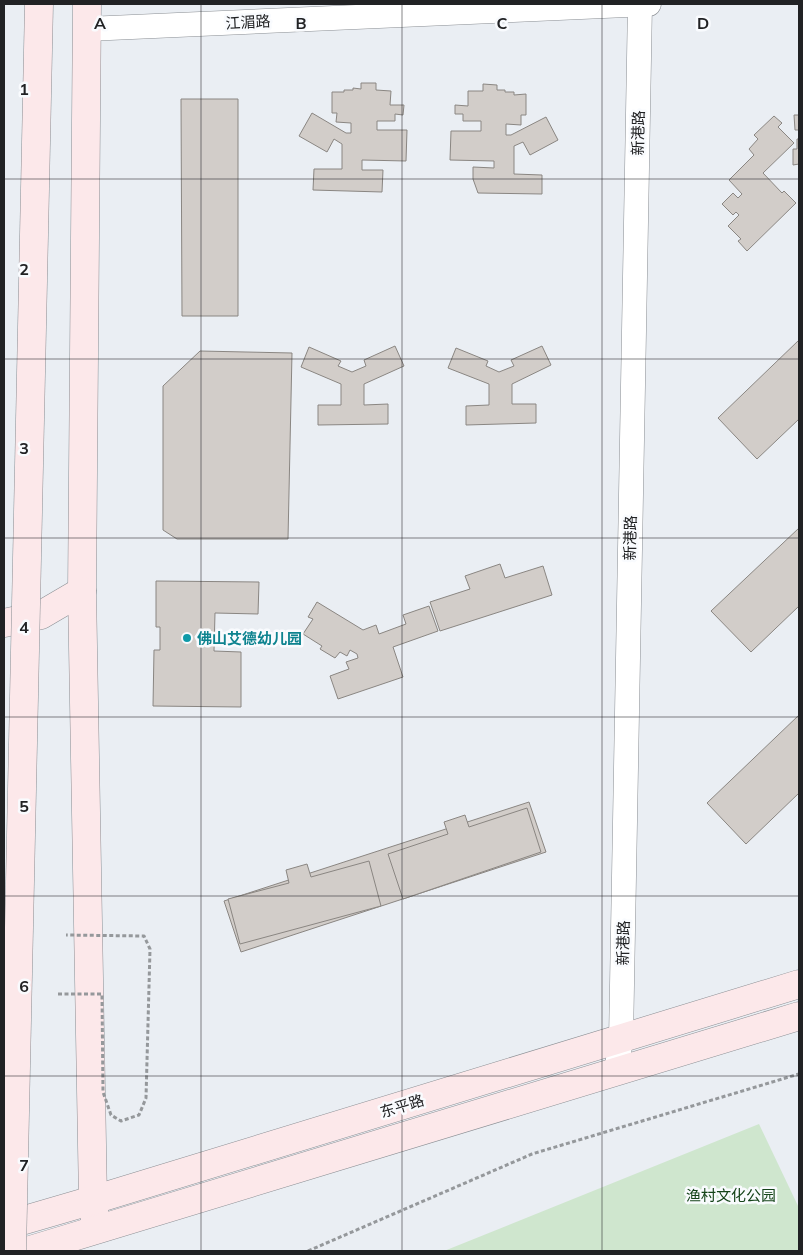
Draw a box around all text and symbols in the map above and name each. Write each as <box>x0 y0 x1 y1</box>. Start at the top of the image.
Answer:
street label: 江湄路 <box>225 11 271 33</box>
text: A <box>94 13 106 33</box>
text: B <box>295 13 307 33</box>
text: C <box>497 13 508 33</box>
text: D <box>697 13 709 33</box>
text: 1 <box>19 79 29 99</box>
street label: 新港路 <box>628 110 648 156</box>
text: 2 <box>19 259 29 279</box>
text: 3 <box>19 438 29 458</box>
street label: 新港路 <box>620 515 640 561</box>
text: 4 <box>19 617 29 637</box>
place label: 佛山艾德幼儿园 <box>197 629 302 648</box>
marker: 佛山艾德幼儿园 <box>181 632 193 644</box>
text: 5 <box>19 796 29 816</box>
street label: 新港路 <box>613 920 633 966</box>
text: 6 <box>19 976 29 996</box>
street label: 东平路 <box>378 1090 426 1122</box>
text: 7 <box>19 1155 29 1175</box>
park label: 渔村文化公园 <box>686 1186 776 1205</box>

